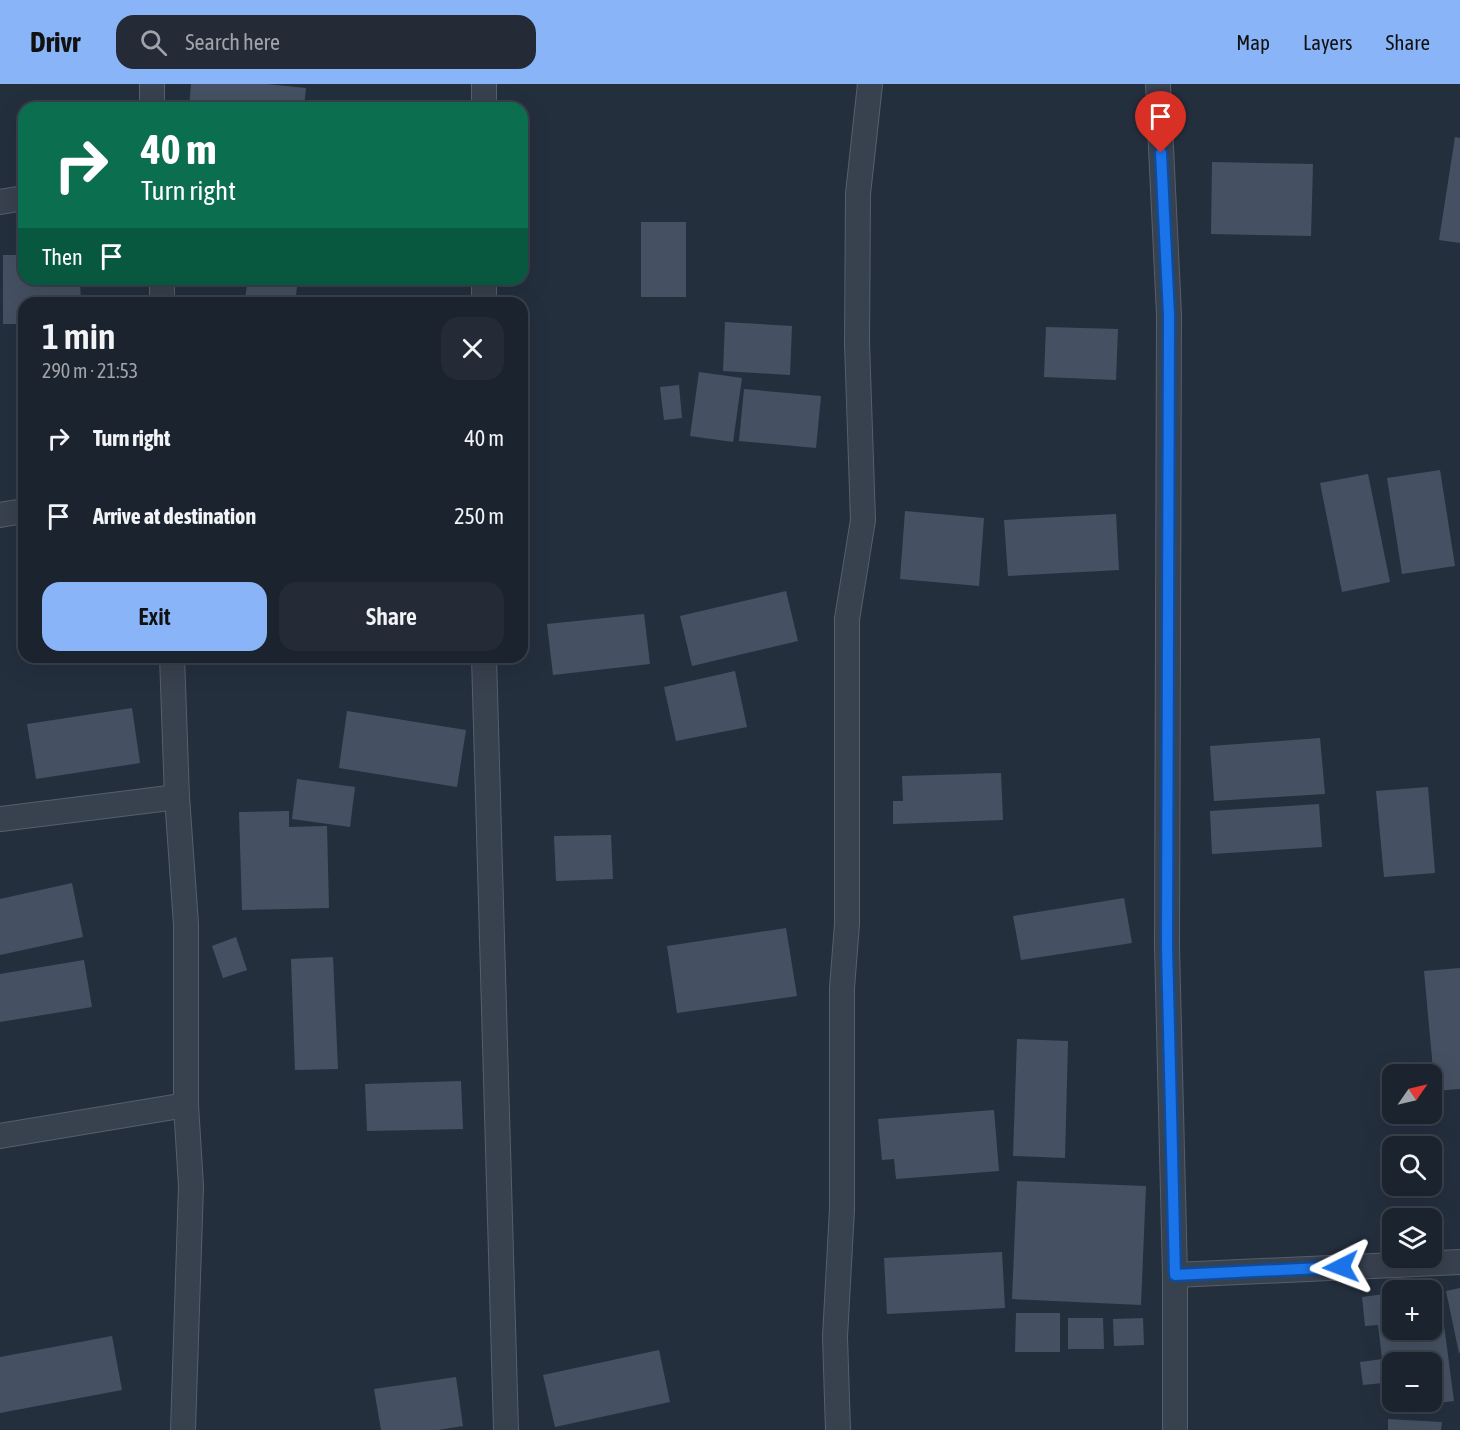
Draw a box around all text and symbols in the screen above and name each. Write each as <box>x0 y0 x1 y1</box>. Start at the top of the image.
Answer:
search box <box>116 15 536 69</box>
text: Drivr <box>30 26 80 58</box>
icon: search <box>137 26 170 59</box>
text: Search here <box>185 29 280 55</box>
text: Map <box>1236 30 1270 54</box>
text: Layers <box>1303 30 1353 54</box>
text: Share <box>1386 30 1430 54</box>
pin <box>1135 91 1186 153</box>
icon: arrive <box>1144 100 1177 133</box>
text: 40 m <box>141 125 216 173</box>
icon: right <box>42 126 120 204</box>
text: Turn right <box>141 175 236 206</box>
icon: arrive <box>95 240 128 273</box>
text: Then <box>42 244 83 270</box>
text: 1 min <box>42 315 116 357</box>
button: close <box>441 317 504 380</box>
text: 290 m · 21:53 <box>42 359 138 382</box>
icon: right <box>42 422 75 455</box>
text: Turn right <box>93 425 170 451</box>
text: 40 m <box>464 425 504 451</box>
icon: arrive <box>42 500 75 533</box>
text: Arrive at destination <box>93 503 256 529</box>
text: 250 m <box>454 503 504 529</box>
button: Exit <box>42 582 267 651</box>
button: Share <box>279 582 504 651</box>
north arrow <box>1382 1064 1442 1124</box>
map controls <box>1382 1064 1442 1412</box>
button: search <box>1382 1136 1442 1196</box>
button: layers <box>1382 1208 1442 1268</box>
position arrow <box>1309 1235 1373 1299</box>
button: + <box>1382 1280 1442 1340</box>
button: − <box>1382 1352 1442 1412</box>

